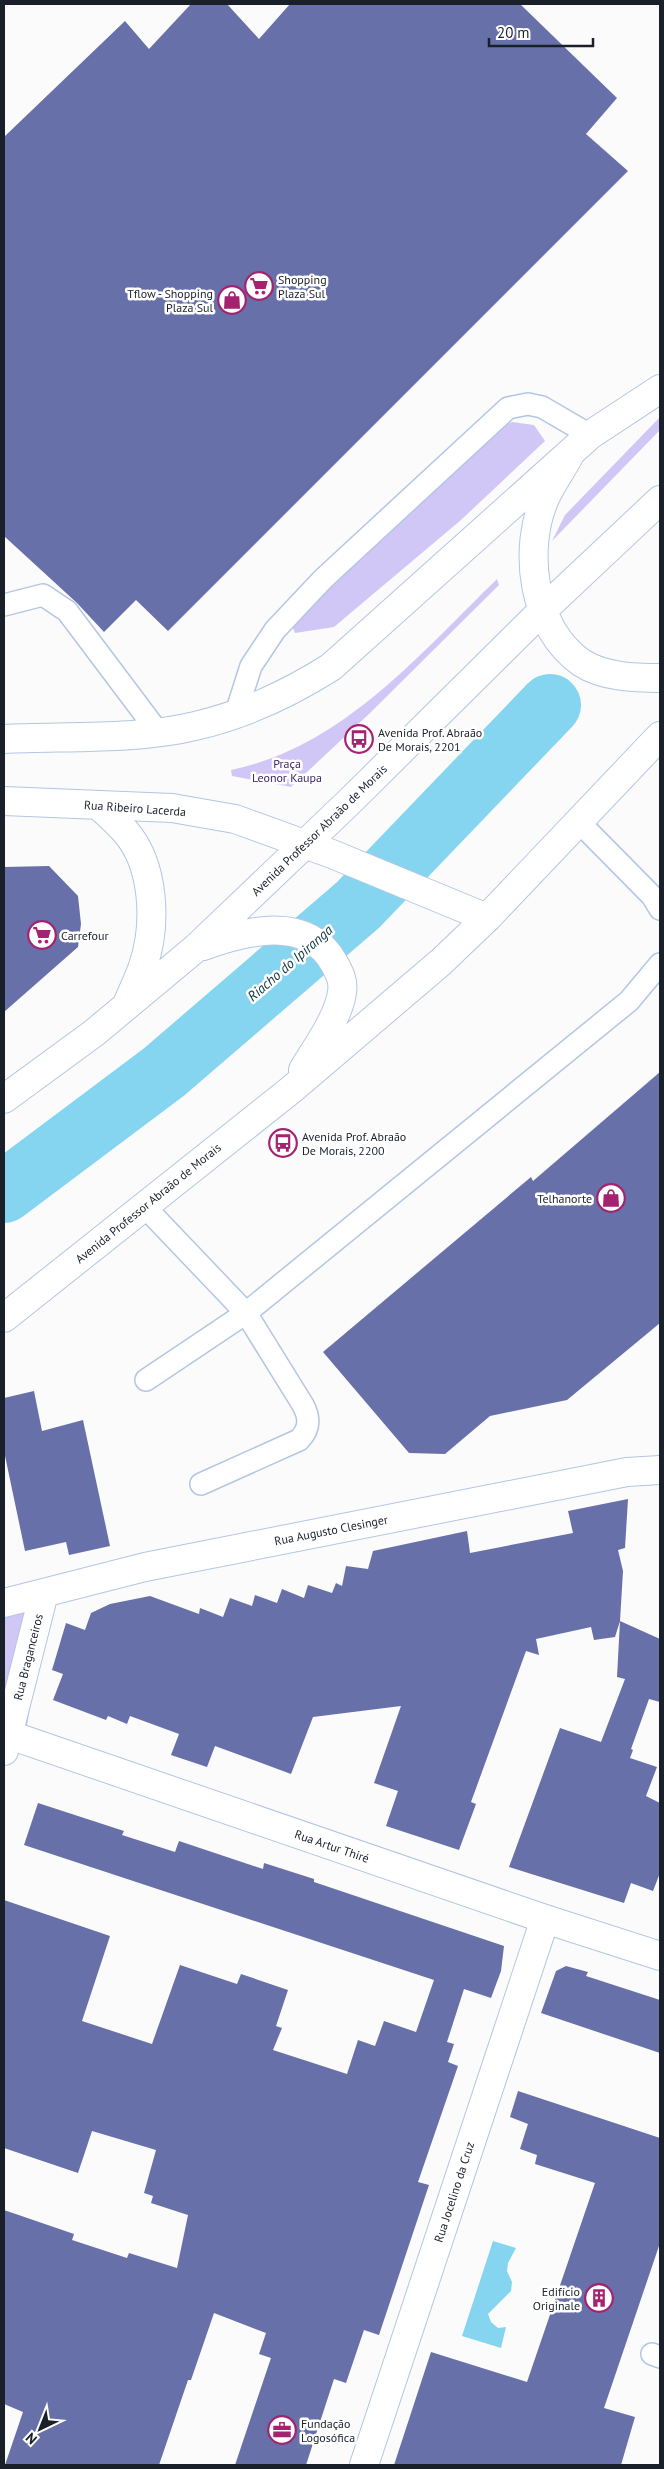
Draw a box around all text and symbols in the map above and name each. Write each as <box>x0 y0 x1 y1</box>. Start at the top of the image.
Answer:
scale bar <box>489 15 593 47</box>
text: 20 m <box>497 23 530 42</box>
supermarket icon: Shopping Plaza Sul <box>244 271 274 301</box>
place label: Shopping Plaza Sul <box>278 272 327 301</box>
shop icon: Tflow - Shopping Plaza Sul <box>217 285 247 315</box>
place label: Tflow - Shopping Plaza Sul <box>127 286 213 315</box>
bus stop icon: Avenida Prof. Abraão De Morais, 2201 <box>344 724 374 754</box>
place label: Avenida Prof. Abraão De Morais, 2201 <box>378 725 482 754</box>
park label: Praça Leonor Kaupa <box>252 756 322 785</box>
street label: Avenida Professor Abraão de Morais <box>248 761 390 899</box>
street label: Rua Ribeiro Lacerda <box>84 797 187 819</box>
supermarket icon: Carrefour <box>27 920 57 950</box>
water label: Riacho do Ipiranga <box>244 921 336 1005</box>
place label: Carrefour <box>61 928 109 943</box>
bus stop icon: Avenida Prof. Abraão De Morais, 2200 <box>268 1128 298 1158</box>
place label: Avenida Prof. Abraão De Morais, 2200 <box>302 1129 406 1158</box>
street label: Avenida Professor Abraão de Morais <box>72 1140 224 1266</box>
shop icon: Telhanorte <box>596 1183 626 1213</box>
place label: Telhanorte <box>537 1191 592 1206</box>
street label: Rua Augusto Clesinger <box>273 1512 389 1548</box>
street label: Rua Braganceiros <box>10 1612 46 1702</box>
street label: Rua Artur Thiré <box>293 1826 371 1866</box>
street label: Rua Jocelino da Cruz <box>431 2140 477 2244</box>
building icon: Edifício Originale <box>584 2283 614 2313</box>
place label: Edifício Originale <box>533 2284 580 2313</box>
north arrow <box>15 2404 65 2454</box>
office icon: Fundação Logosófica <box>267 2415 297 2445</box>
place label: Fundação Logosófica <box>301 2416 355 2445</box>
text: N <box>22 2429 41 2448</box>

